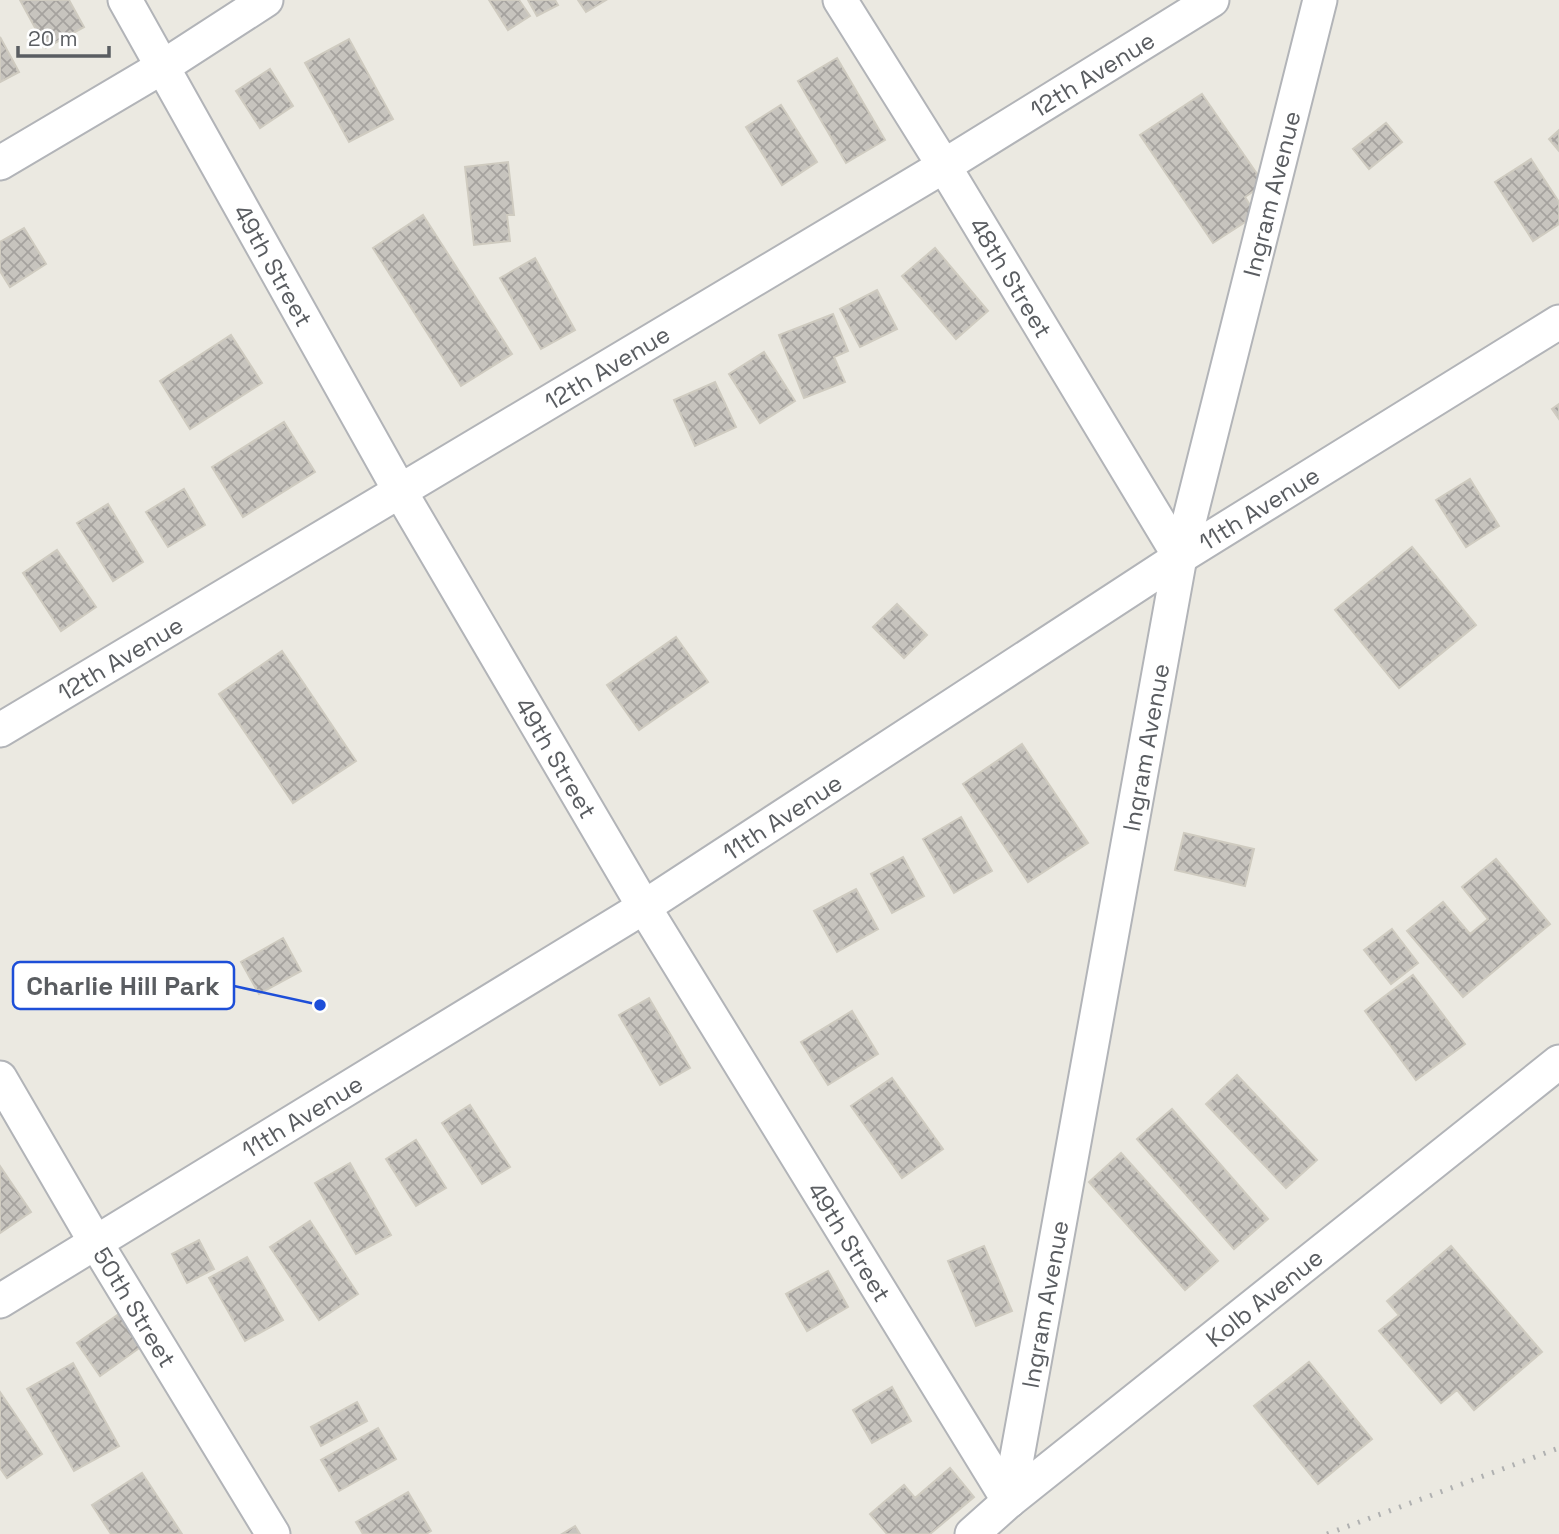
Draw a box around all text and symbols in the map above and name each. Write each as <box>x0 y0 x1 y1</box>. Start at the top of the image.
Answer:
scale bar <box>18 14 108 58</box>
street label: 12th Avenue <box>1024 24 1160 124</box>
text: 20 m <box>28 25 78 52</box>
street label: Ingram Avenue <box>1236 108 1307 280</box>
street label: 49th Street <box>227 199 320 332</box>
street label: 48th Street <box>963 211 1059 343</box>
street label: 12th Avenue <box>538 318 675 417</box>
street label: 11th Avenue <box>1193 459 1325 557</box>
street label: 12th Avenue <box>52 609 189 708</box>
street label: Ingram Avenue <box>1115 661 1176 834</box>
street label: 49th Street <box>509 692 604 824</box>
street label: 11th Avenue <box>717 766 848 867</box>
callout: Charlie Hill Park <box>13 962 234 1009</box>
text: Charlie Hill Park <box>26 969 220 1003</box>
street label: 11th Avenue <box>236 1067 368 1165</box>
street label: 49th Street <box>801 1176 898 1307</box>
street label: Ingram Avenue <box>1014 1218 1075 1391</box>
street label: 50th Street <box>87 1241 183 1373</box>
street label: Kolb Avenue <box>1199 1241 1329 1353</box>

